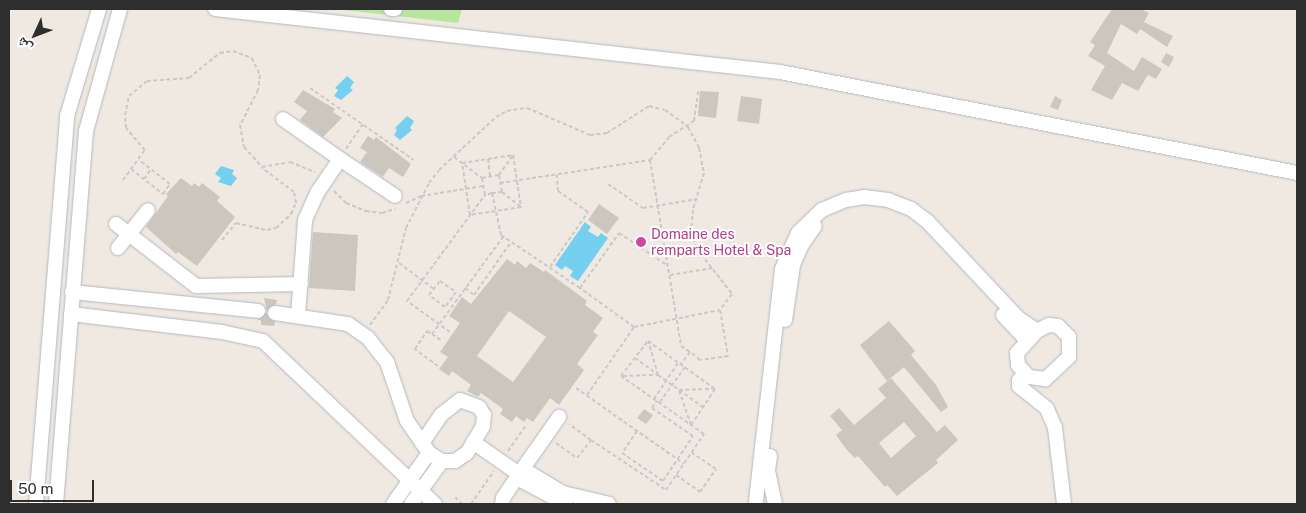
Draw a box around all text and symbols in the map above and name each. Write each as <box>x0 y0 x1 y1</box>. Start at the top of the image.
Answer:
north arrow <box>10 10 60 60</box>
text: ش <box>13 34 35 56</box>
place label: Domaine des remparts Hotel & Spa <box>651 226 791 258</box>
marker: Domaine des remparts Hotel & Spa <box>635 236 647 248</box>
scale bar <box>12 470 96 502</box>
text: 50 m <box>18 480 53 497</box>

